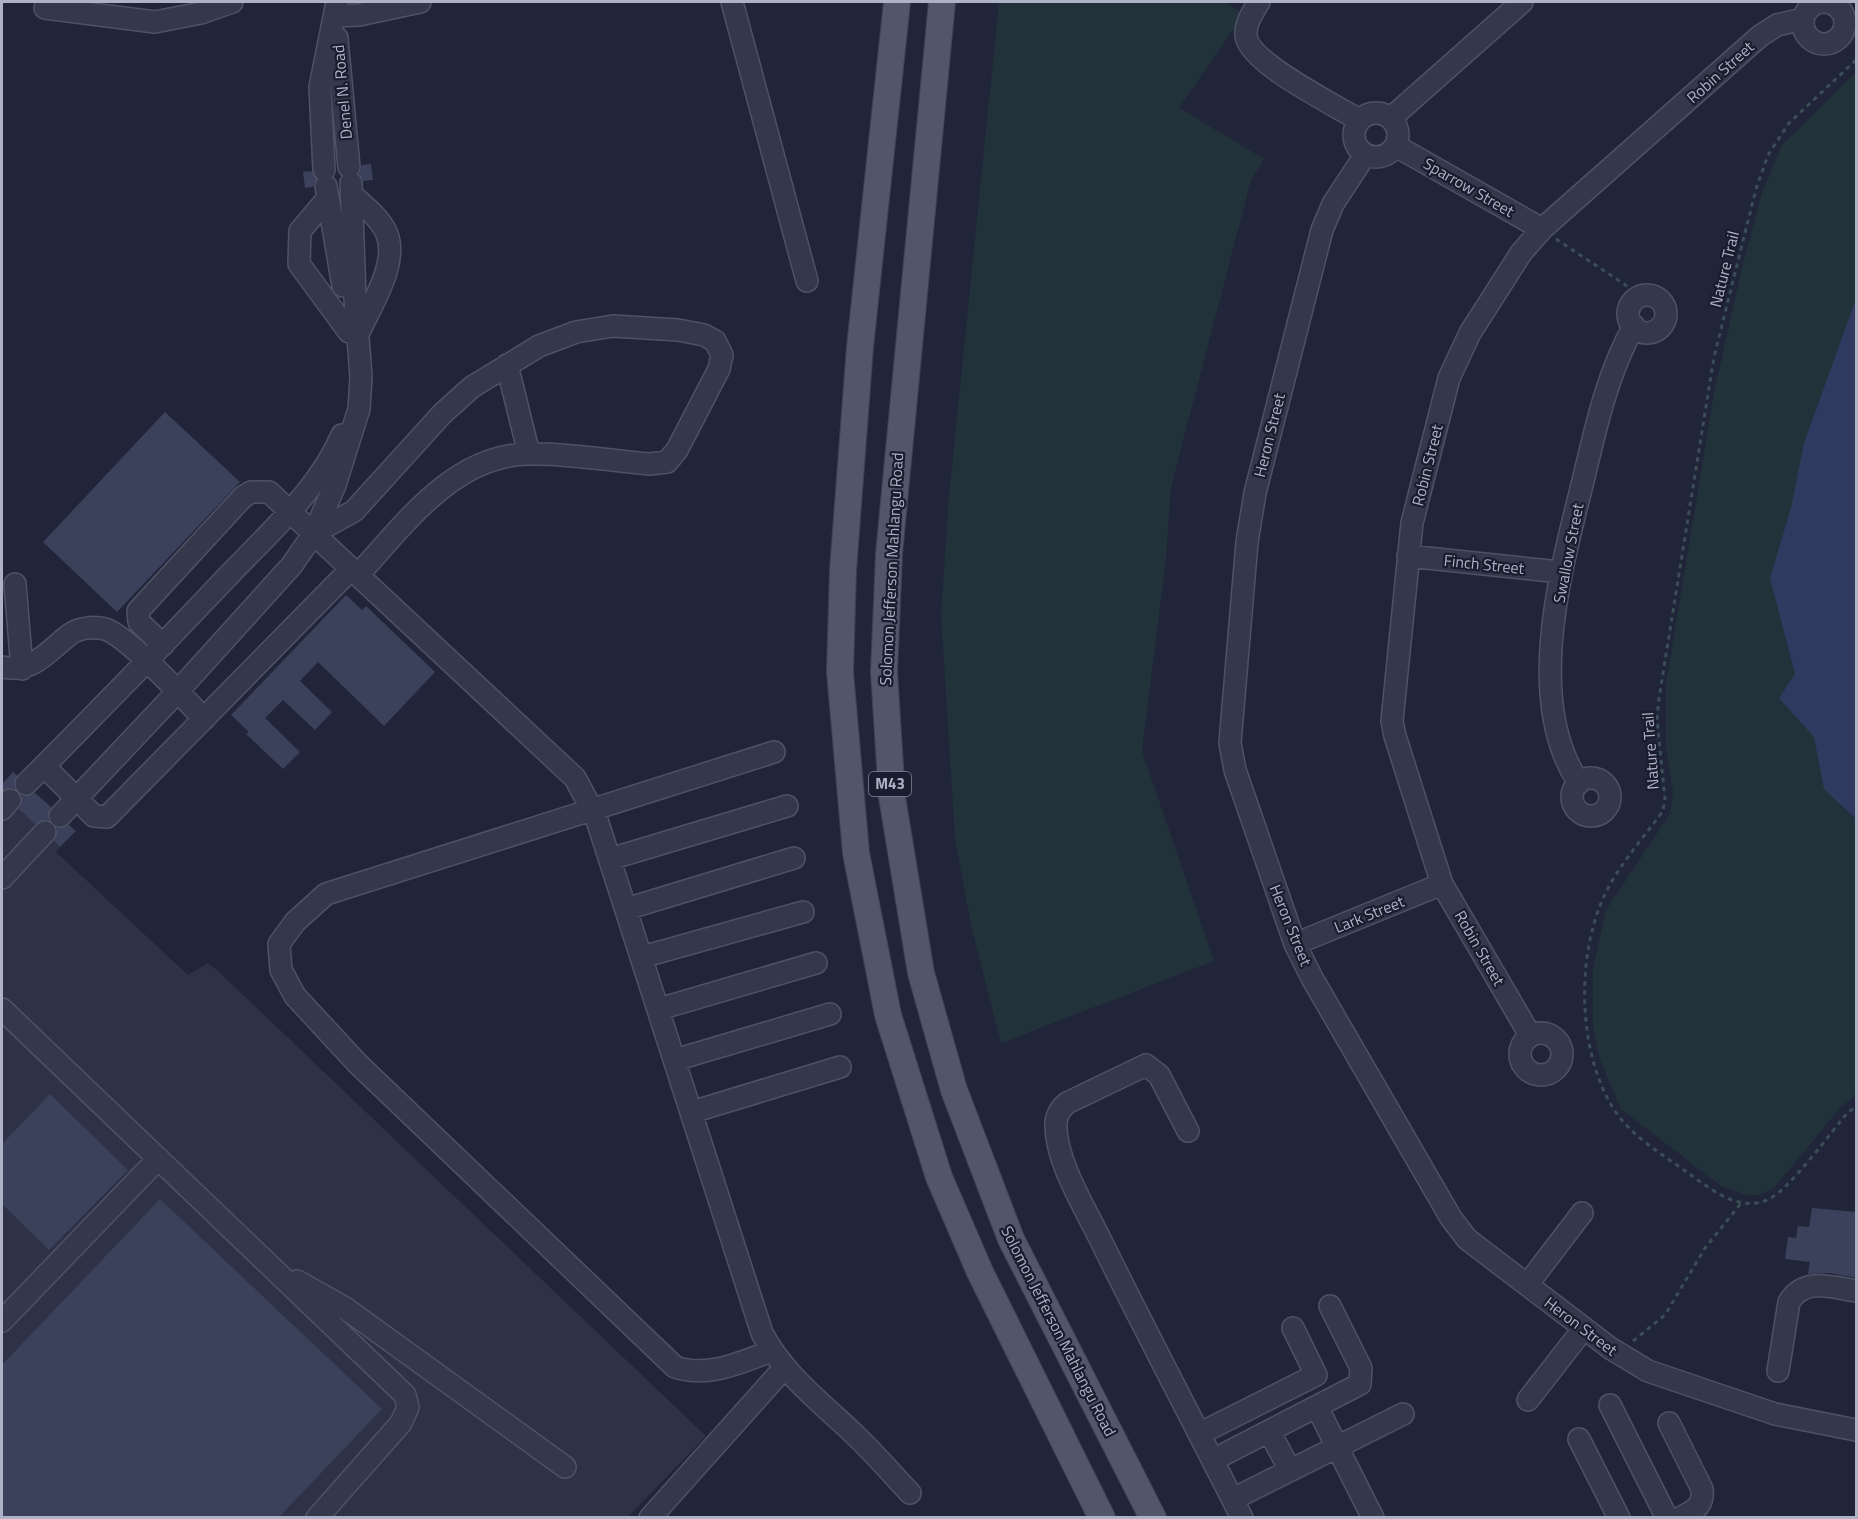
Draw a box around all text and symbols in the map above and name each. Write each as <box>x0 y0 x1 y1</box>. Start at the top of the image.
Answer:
street label: Robin Street <box>1681 35 1759 109</box>
street label: Denel N. Road <box>326 44 358 140</box>
street label: Sparrow Street <box>1419 151 1519 223</box>
street label: Nature Trail <box>1703 228 1745 310</box>
street label: Heron Street <box>1247 390 1291 480</box>
street label: Robin Street <box>1405 421 1449 508</box>
street label: Solomon Jefferson Mahlangu Road <box>873 452 909 686</box>
street label: Swallow Street <box>1547 501 1590 605</box>
street label: Finch Street <box>1443 548 1526 580</box>
street label: Nature Trail <box>1635 711 1665 791</box>
road number: M43 <box>869 772 911 796</box>
street label: Heron Street <box>1264 881 1318 970</box>
street label: Lark Street <box>1330 889 1408 939</box>
street label: Robin Street <box>1449 906 1511 990</box>
street label: Solomon Jefferson Mahlangu Road <box>995 1222 1123 1440</box>
street label: Heron Street <box>1539 1291 1623 1362</box>

